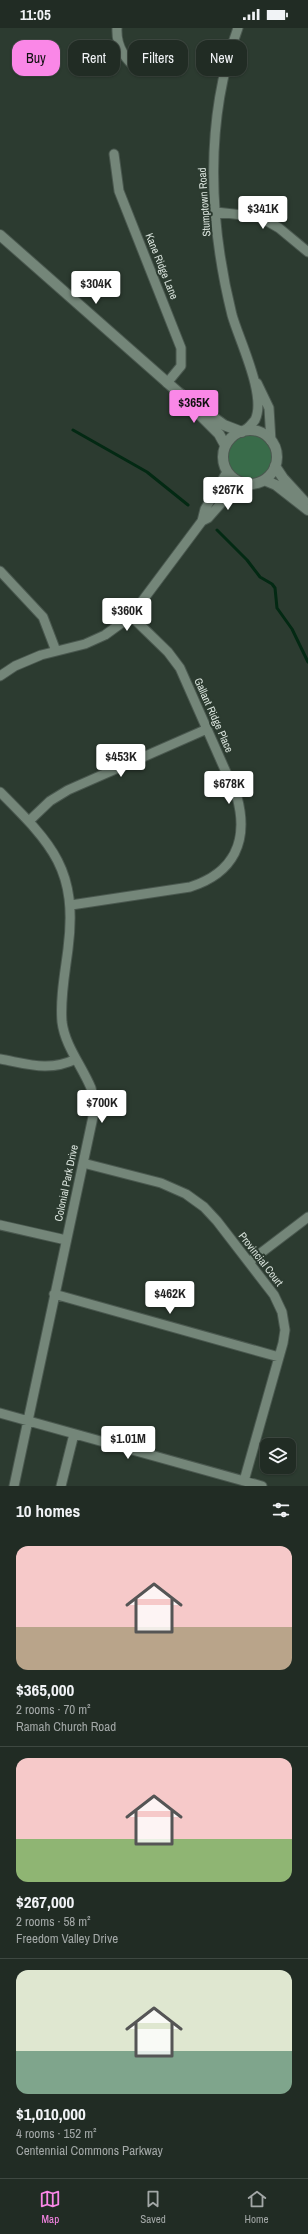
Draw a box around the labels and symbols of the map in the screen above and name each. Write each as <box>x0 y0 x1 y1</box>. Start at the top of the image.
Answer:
street label: Stumptown Road <box>195 167 213 237</box>
pin: $341K <box>235 196 291 230</box>
street label: Kane Ridge Lane <box>142 231 182 301</box>
pin: $304K <box>68 271 124 305</box>
pin: $365K <box>166 390 222 424</box>
pin: $267K <box>200 477 256 511</box>
pin: $360K <box>99 598 155 632</box>
street label: Gallant Ridge Place <box>191 676 237 754</box>
pin: $453K <box>93 744 149 778</box>
pin: $678K <box>201 771 257 805</box>
pin: $700K <box>74 1090 130 1124</box>
street label: Colonial Park Drive <box>51 1143 81 1223</box>
street label: Provincial Court <box>236 1229 287 1289</box>
pin: $462K <box>142 1281 198 1315</box>
pin: $1.01M <box>95 1426 161 1460</box>

